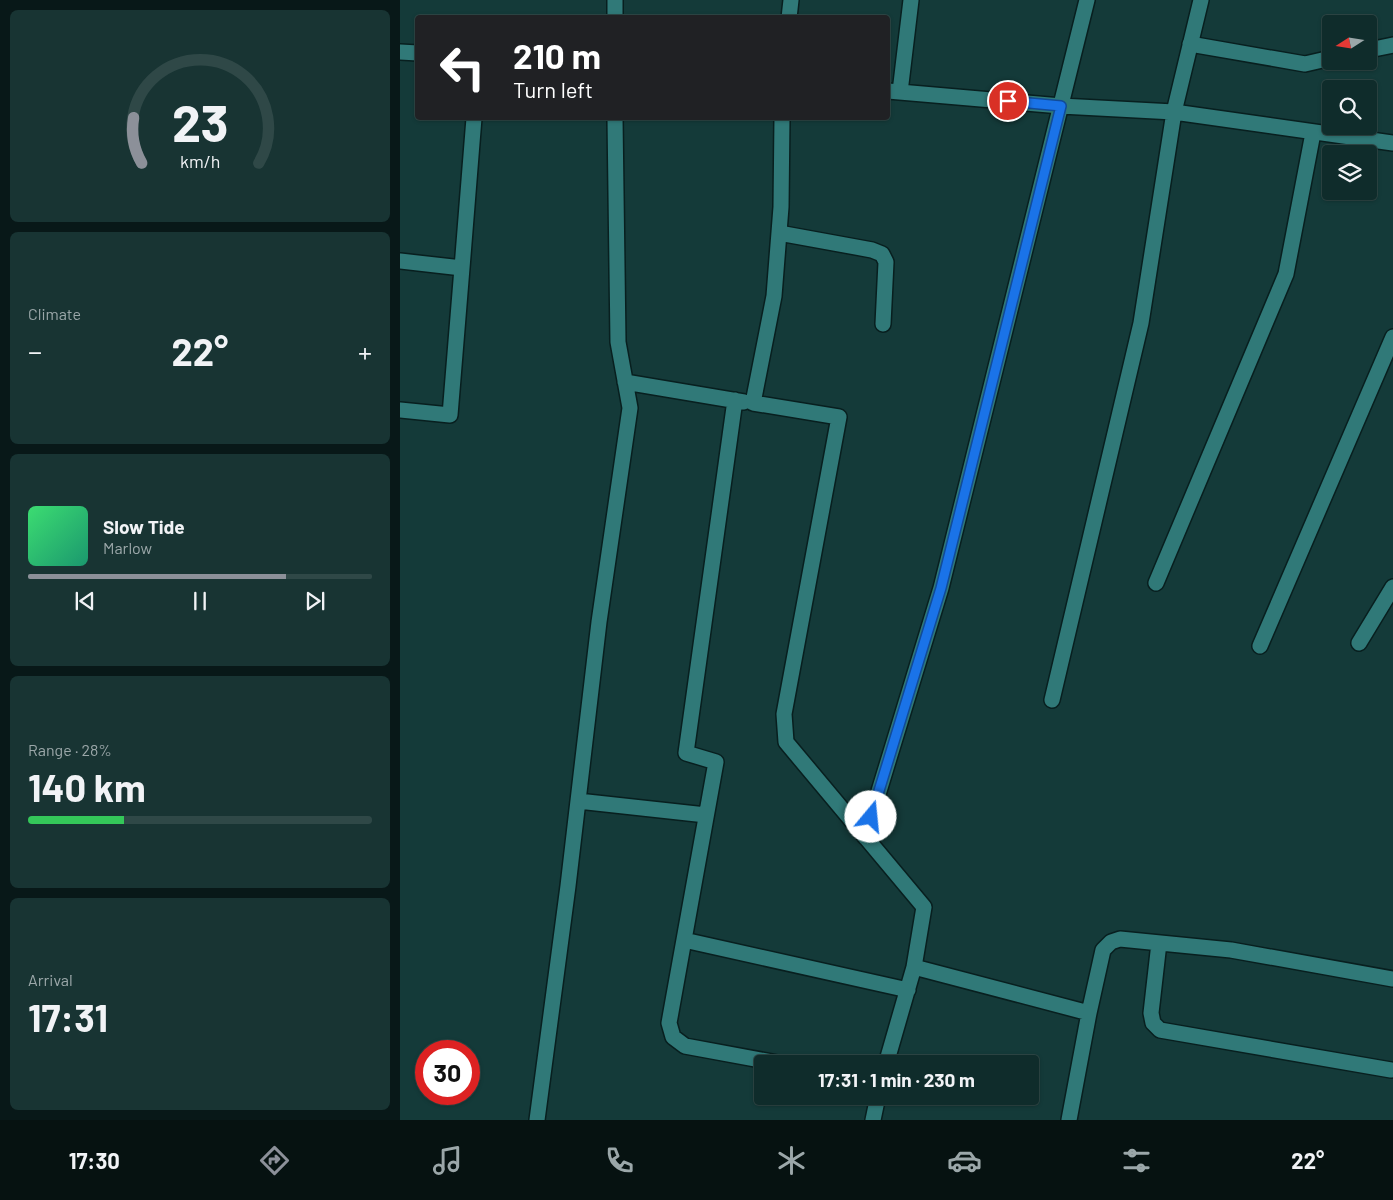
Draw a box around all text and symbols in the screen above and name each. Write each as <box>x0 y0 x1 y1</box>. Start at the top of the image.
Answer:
north arrow <box>1322 15 1378 70</box>
map controls <box>1322 15 1377 200</box>
text: 210 m <box>513 34 601 76</box>
icon: left <box>430 35 495 100</box>
text: Turn left <box>513 76 593 102</box>
pin <box>987 80 1029 122</box>
button: search <box>1322 80 1377 135</box>
icon: arrive <box>994 87 1022 115</box>
text: 23 <box>172 90 228 152</box>
button: layers <box>1322 145 1377 200</box>
text: km/h <box>180 150 220 172</box>
text: Climate <box>28 304 81 323</box>
text: 22° <box>172 328 228 374</box>
text: − <box>28 334 42 368</box>
text: + <box>358 334 372 368</box>
text: Slow Tide <box>103 515 185 538</box>
text: Marlow <box>103 538 152 557</box>
icon: previous <box>71 587 99 615</box>
icon: pause <box>186 587 214 615</box>
icon: next <box>301 587 329 615</box>
text: Range · 28% <box>28 740 112 759</box>
text: 140 km <box>28 764 146 810</box>
position arrow <box>844 790 896 842</box>
text: Arrival <box>28 970 73 989</box>
text: 17:31 <box>28 994 108 1040</box>
speed limit sign: 30 <box>415 1040 480 1105</box>
text: 17:31 · 1 min · 230 m <box>818 1068 975 1091</box>
icon: directions <box>257 1143 292 1178</box>
icon: music <box>430 1143 465 1178</box>
icon: phone <box>602 1143 637 1178</box>
icon: climate <box>774 1143 809 1178</box>
icon: car <box>947 1143 982 1178</box>
icon: filters <box>1119 1143 1154 1178</box>
text: 17:30 <box>69 1147 120 1173</box>
text: 22° <box>1291 1147 1324 1173</box>

